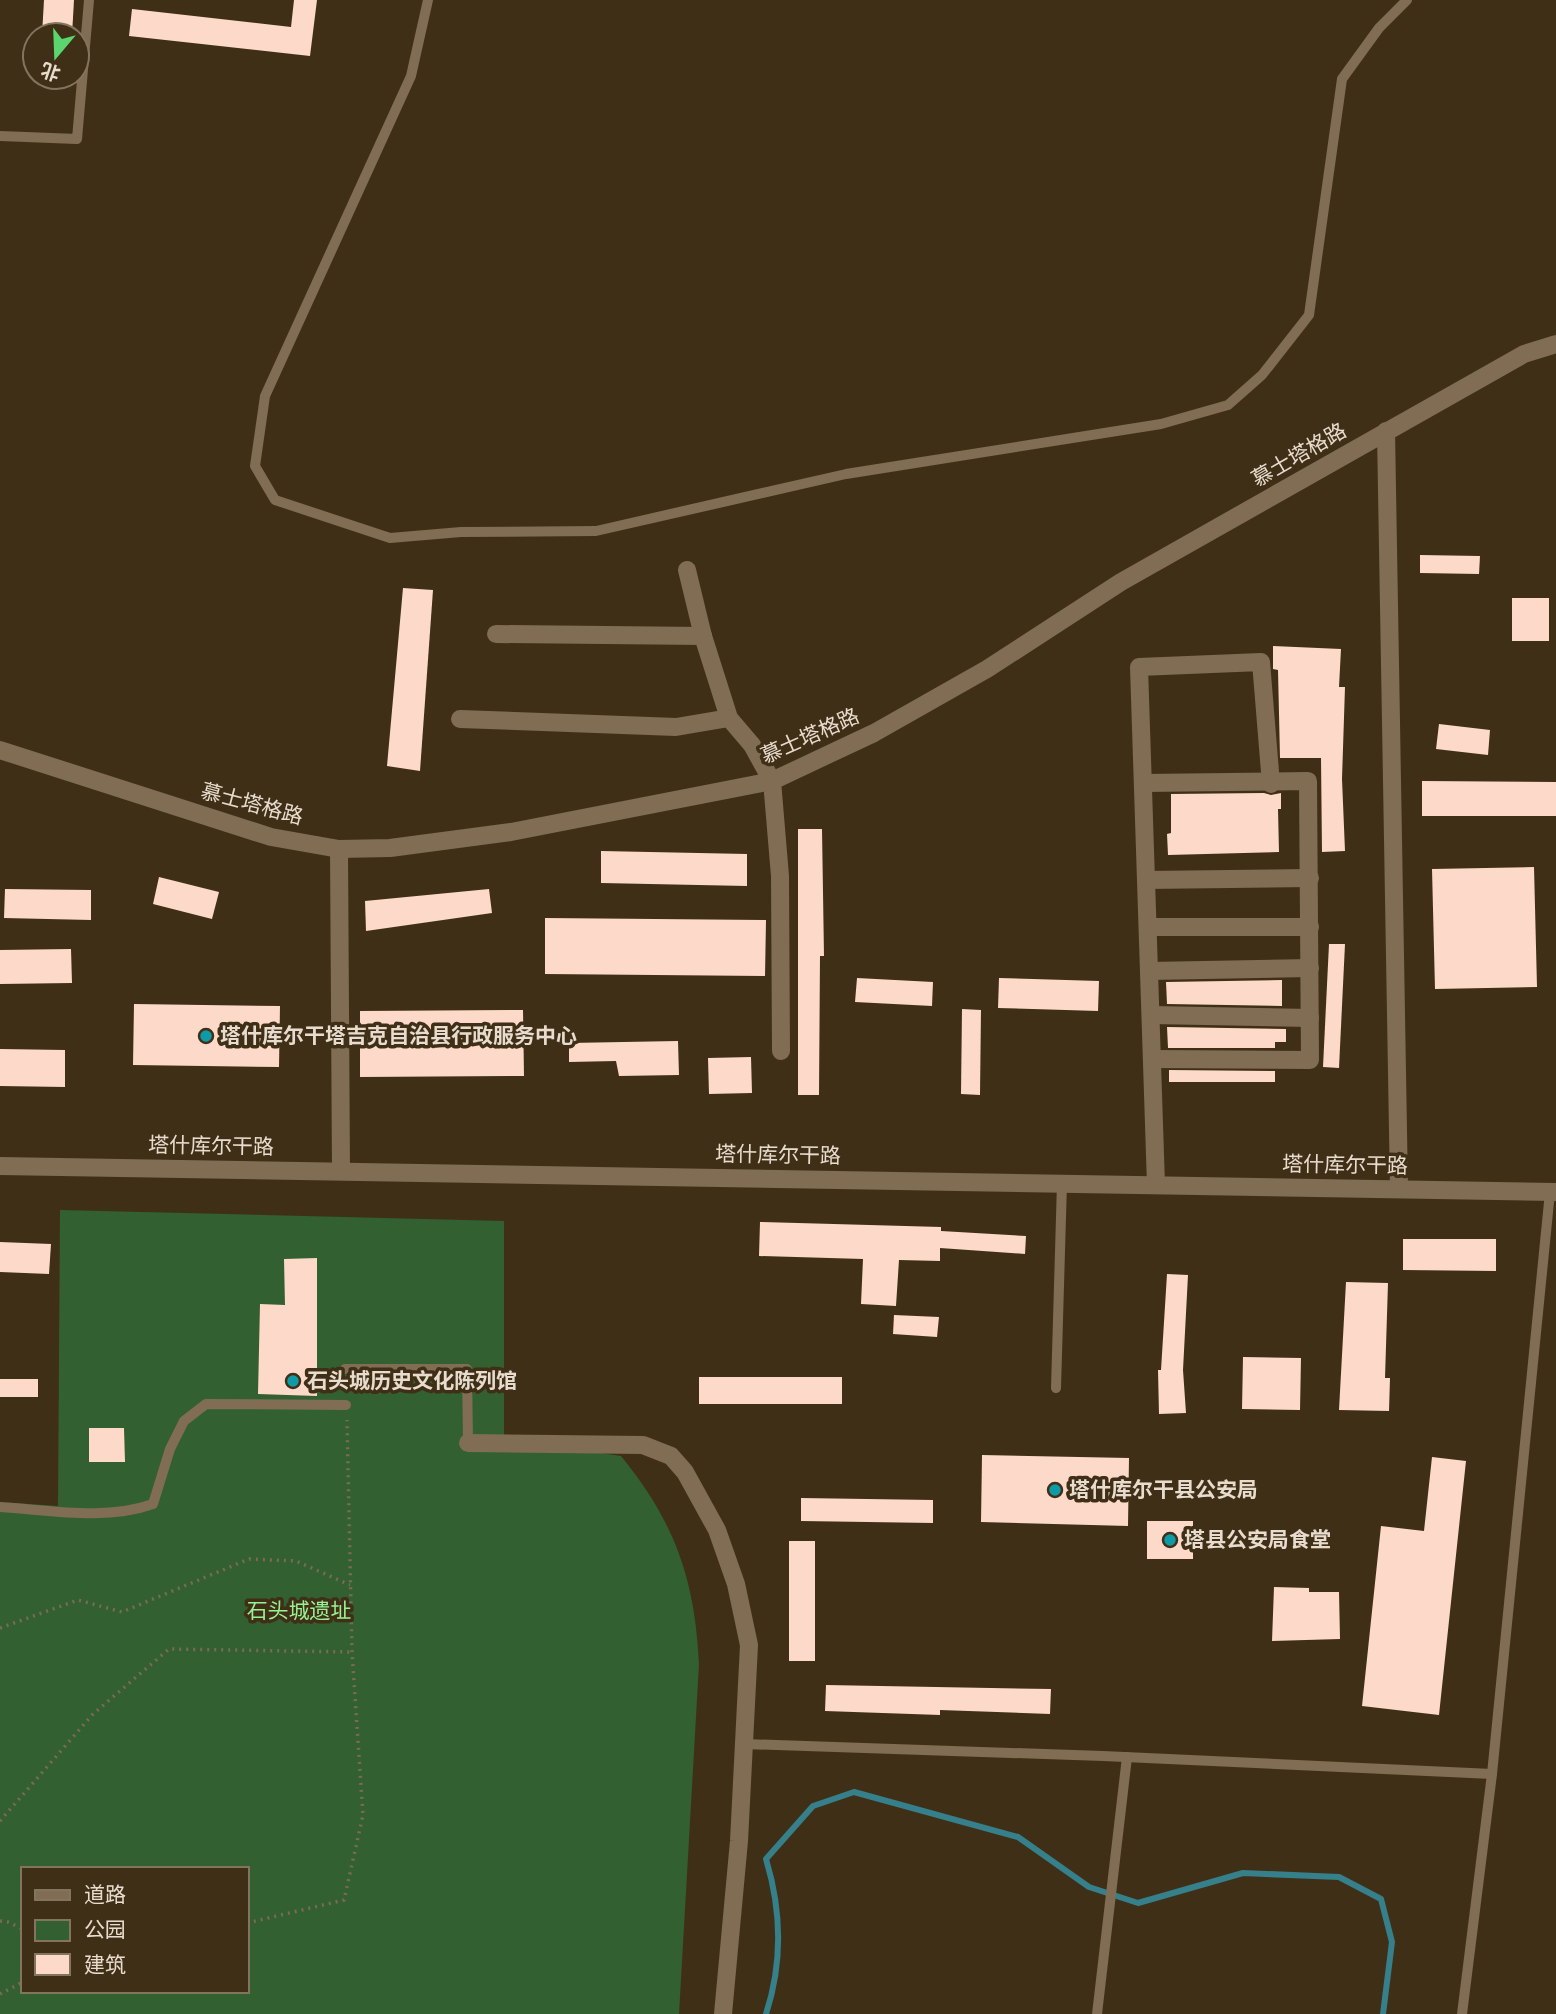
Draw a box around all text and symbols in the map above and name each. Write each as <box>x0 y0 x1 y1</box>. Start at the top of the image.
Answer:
north arrow <box>21 21 91 91</box>
text: 北 <box>38 58 63 86</box>
street label: 慕士塔格路 <box>1247 417 1351 493</box>
street label: 慕士塔格路 <box>757 703 863 769</box>
street label: 慕士塔格路 <box>198 778 306 830</box>
place label: 塔什库尔干塔吉克自治县行政服务中心 <box>220 1023 577 1049</box>
marker: 塔什库尔干塔吉克自治县行政服务中心 <box>198 1028 214 1044</box>
street label: 塔什库尔干路 <box>148 1132 274 1160</box>
street label: 塔什库尔干路 <box>715 1141 841 1169</box>
street label: 塔什库尔干路 <box>1282 1151 1408 1179</box>
place label: 石头城历史文化陈列馆 <box>307 1368 517 1394</box>
marker: 石头城历史文化陈列馆 <box>285 1373 301 1389</box>
place label: 塔什库尔干县公安局 <box>1069 1477 1258 1503</box>
marker: 塔什库尔干县公安局 <box>1047 1482 1063 1498</box>
place label: 塔县公安局食堂 <box>1184 1527 1331 1553</box>
marker: 塔县公安局食堂 <box>1162 1532 1178 1548</box>
park label: 石头城遗址 <box>247 1598 352 1624</box>
legend <box>21 1867 248 1993</box>
text: 道路 <box>84 1882 126 1908</box>
text: 公园 <box>84 1917 126 1943</box>
text: 建筑 <box>84 1952 126 1978</box>

